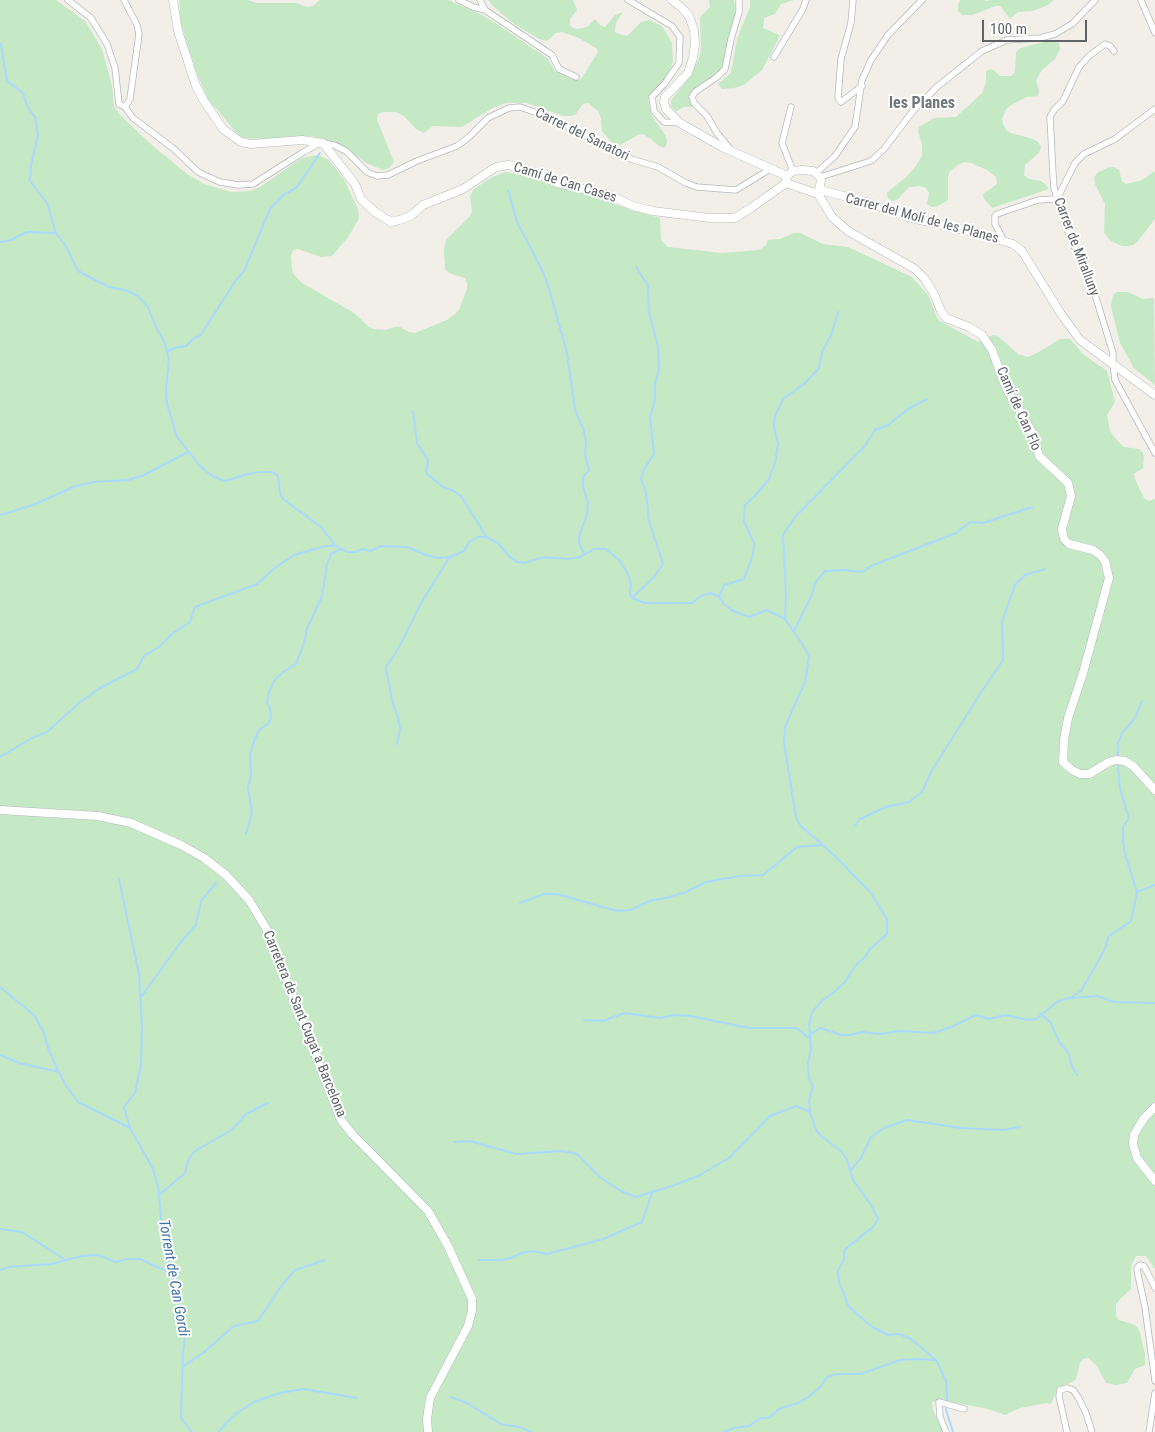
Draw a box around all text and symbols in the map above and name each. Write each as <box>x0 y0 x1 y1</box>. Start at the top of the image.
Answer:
scale bar <box>985 10 1090 42</box>
text: 100 m <box>990 20 1027 38</box>
district label: les Planes <box>889 94 955 114</box>
street label: Carrer del Sanatori <box>532 105 632 165</box>
street label: Camí de Can Cases <box>511 159 619 207</box>
street label: Carrer del Molí de les Planes <box>844 190 1000 248</box>
street label: Carrer de Miralluny <box>1050 195 1102 299</box>
street label: Camí de Can Flo <box>992 364 1044 454</box>
street label: Carretera de Sant Cugat a Barcelona <box>259 928 349 1120</box>
water label: Torrent de Can Gordi <box>154 1218 192 1338</box>

